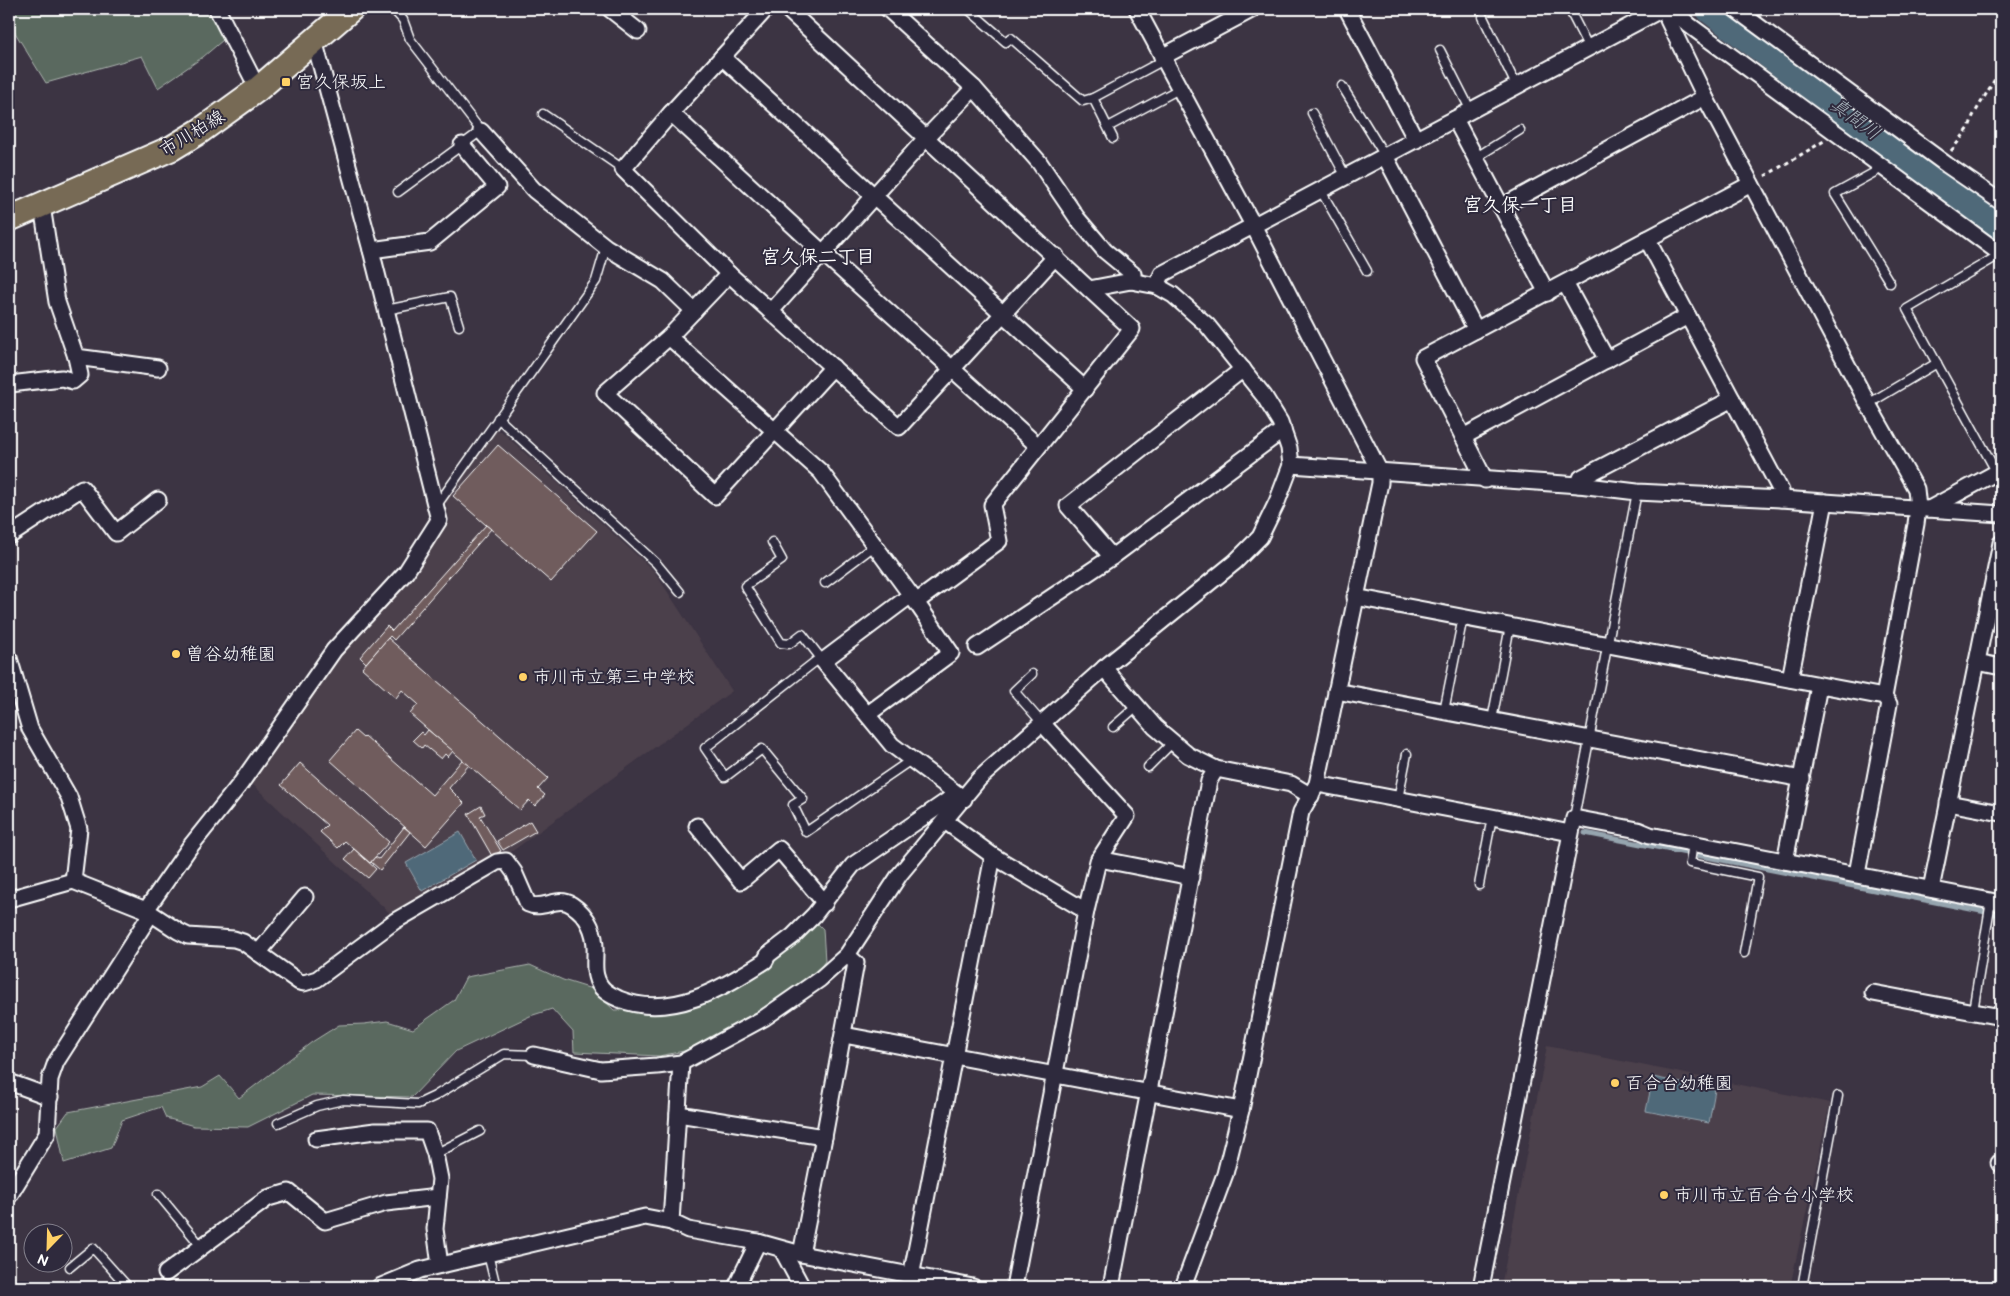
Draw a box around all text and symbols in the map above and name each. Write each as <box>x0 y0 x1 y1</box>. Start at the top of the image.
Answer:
place label: 宮久保坂上 <box>296 72 386 93</box>
marker: 宮久保坂上 <box>280 76 292 88</box>
water label: 真間川 <box>1825 93 1885 146</box>
street label: 市川柏線 <box>156 106 229 161</box>
district label: 宮久保一丁目 <box>1463 194 1577 217</box>
district label: 宮久保二丁目 <box>761 246 875 269</box>
place label: 曽谷幼稚園 <box>186 644 276 665</box>
marker: 曽谷幼稚園 <box>170 648 182 660</box>
place label: 市川市立第三中学校 <box>533 667 695 688</box>
marker: 市川市立第三中学校 <box>517 671 529 683</box>
place label: 百合台幼稚園 <box>1625 1073 1733 1094</box>
marker: 百合台幼稚園 <box>1609 1077 1621 1089</box>
place label: 市川市立百合台小学校 <box>1674 1185 1854 1206</box>
marker: 市川市立百合台小学校 <box>1658 1189 1670 1201</box>
north arrow <box>22 1224 72 1274</box>
text: N <box>35 1250 51 1269</box>

